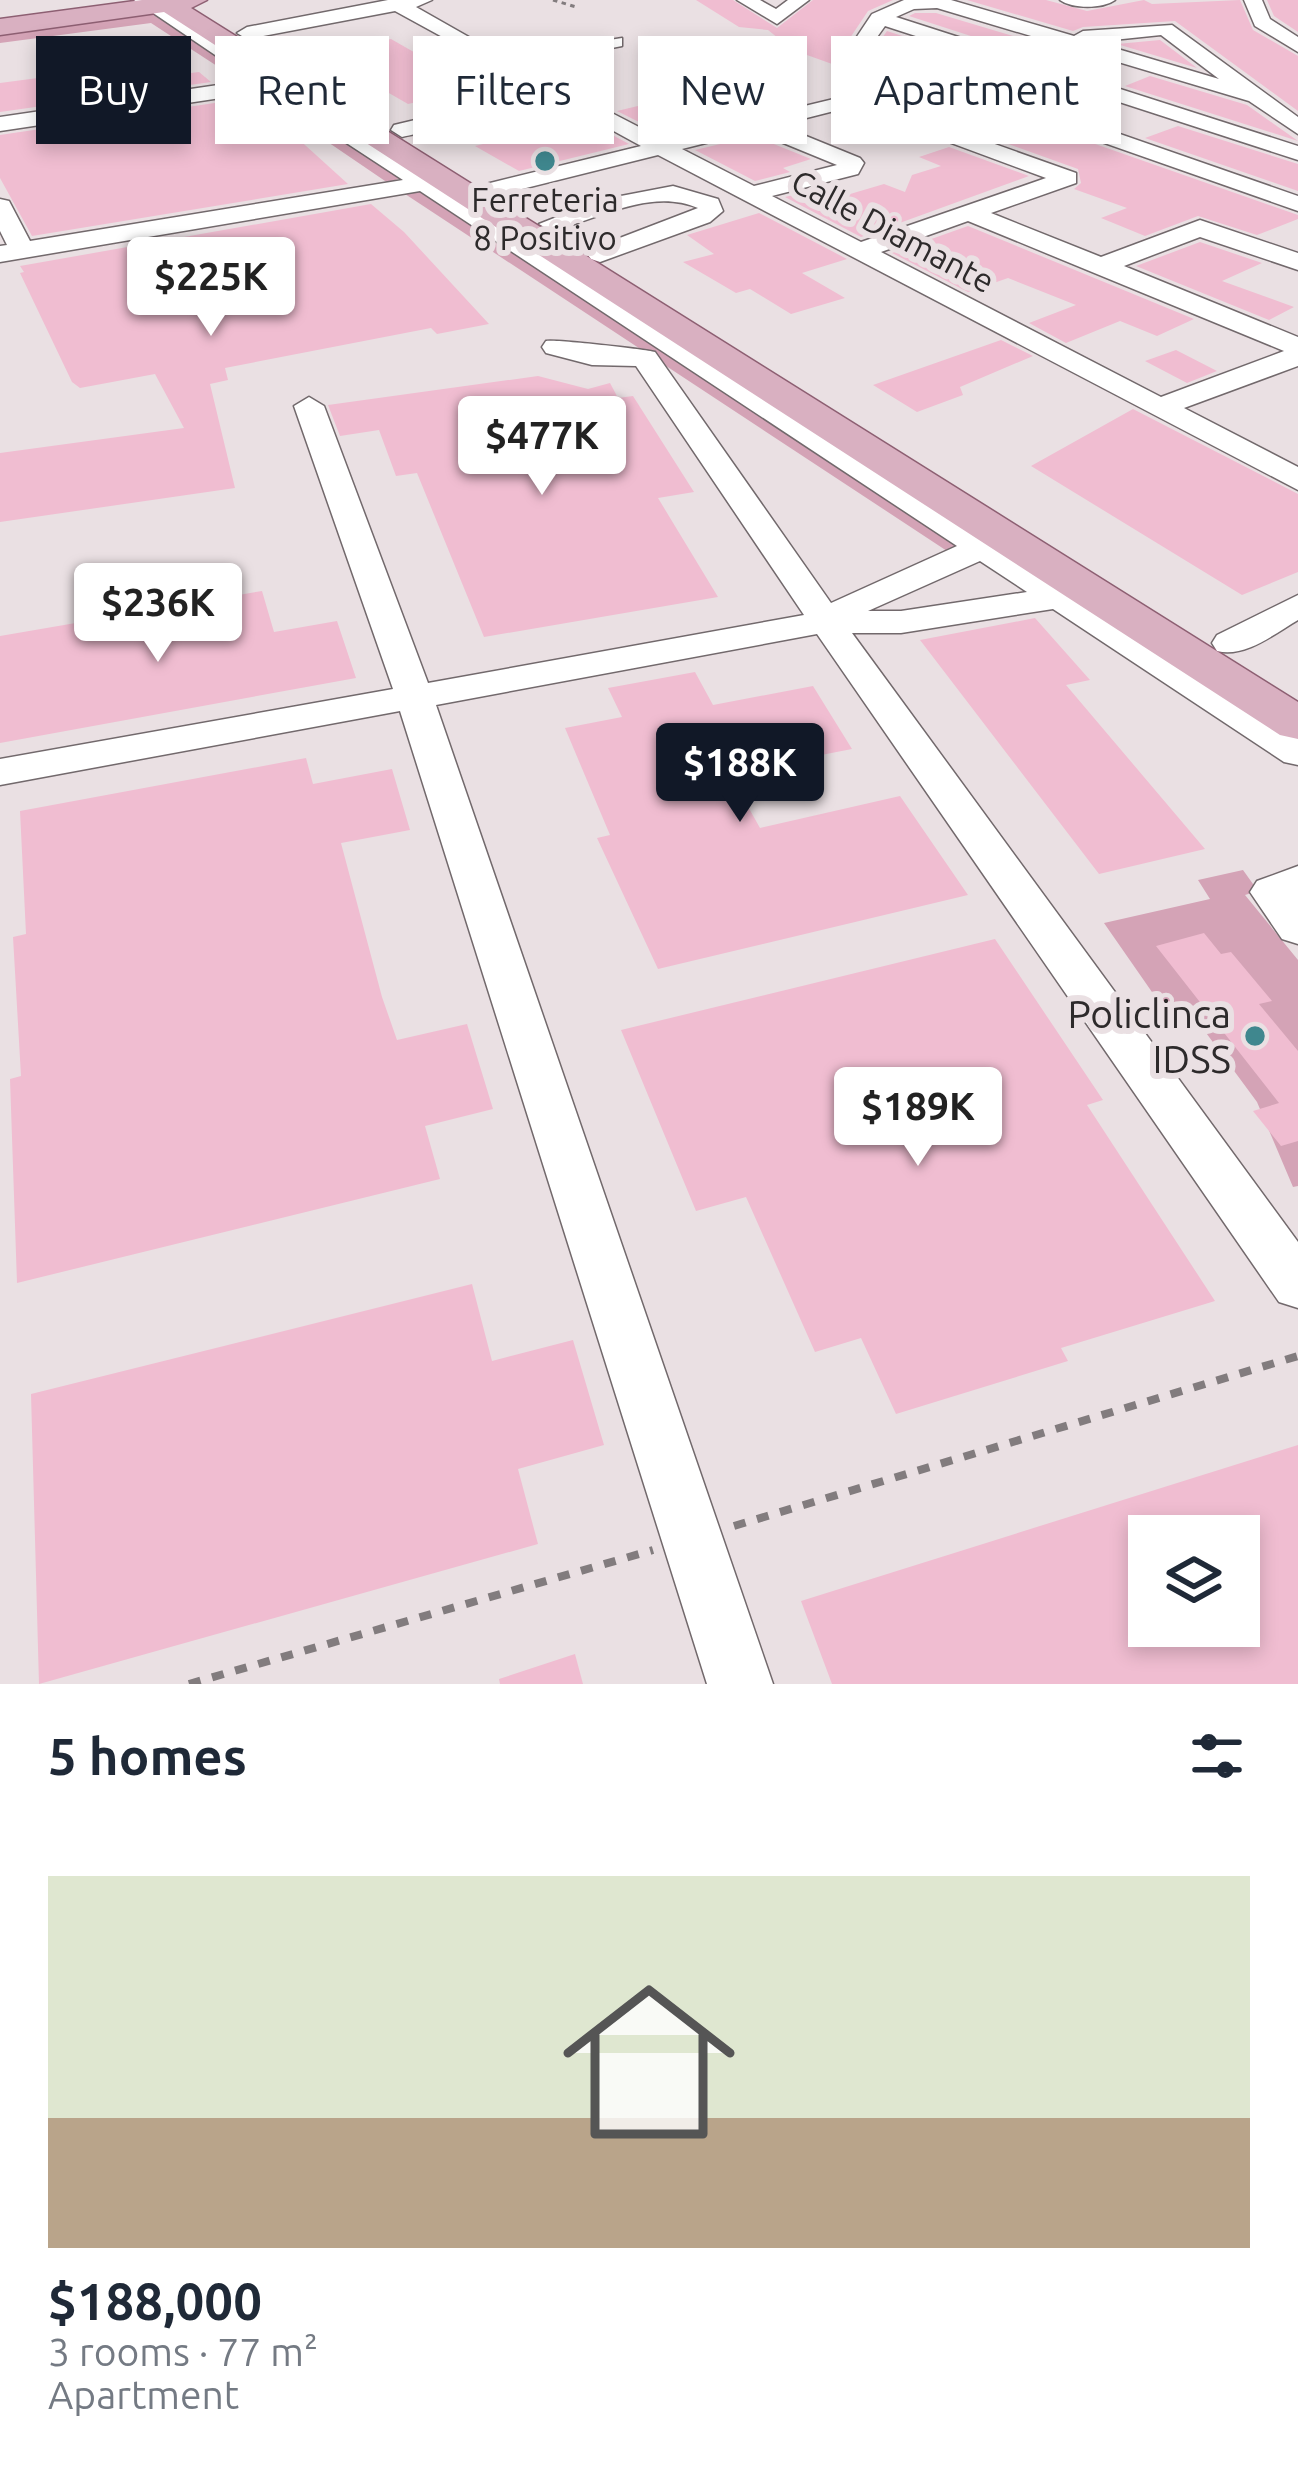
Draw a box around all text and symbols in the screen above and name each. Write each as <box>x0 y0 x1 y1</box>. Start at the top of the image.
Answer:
chip: Buy <box>36 36 191 144</box>
chip: Rent <box>215 36 389 144</box>
chip: Filters <box>413 36 614 144</box>
chip: New <box>638 36 807 144</box>
chip: Apartment <box>831 36 1121 144</box>
marker: Ferreteria 8 Positivo <box>532 148 558 174</box>
street label: Calle Diamante <box>786 162 1001 299</box>
place label: Ferreteria 8 Positivo <box>471 181 619 256</box>
pin: $225K <box>127 237 295 339</box>
text: $225K <box>154 254 268 297</box>
pin: $477K <box>458 396 626 498</box>
text: $477K <box>485 413 599 456</box>
pin: $236K <box>74 563 242 665</box>
text: $236K <box>101 580 215 623</box>
pin: $188K <box>656 723 824 825</box>
text: $188K <box>683 740 797 783</box>
place label: Policlinca IDSS <box>1067 992 1231 1080</box>
marker: Policlinca IDSS <box>1242 1023 1268 1049</box>
pin: $189K <box>834 1067 1002 1169</box>
text: $189K <box>861 1084 975 1127</box>
map controls <box>1128 1515 1260 1647</box>
button: layers <box>1128 1515 1260 1647</box>
icon: filters <box>1184 1723 1250 1789</box>
text: 5 homes <box>48 1727 247 1785</box>
icon: home <box>541 1954 757 2170</box>
text: $188,000 <box>48 2272 262 2330</box>
text: 3 rooms · 77 m² <box>48 2330 318 2373</box>
text: Apartment <box>48 2373 239 2416</box>

